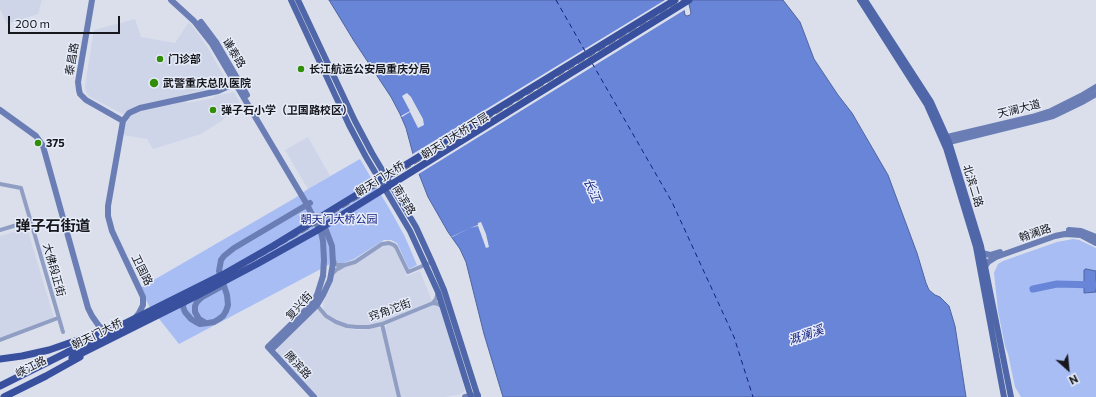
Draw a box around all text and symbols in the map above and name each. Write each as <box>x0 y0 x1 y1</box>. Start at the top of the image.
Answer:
scale bar <box>10 8 122 34</box>
text: 200 m <box>15 16 50 30</box>
street label: 谦泰路 <box>220 35 248 71</box>
street label: 泰昌路 <box>63 42 81 76</box>
place label: 门诊部 <box>168 52 201 66</box>
marker: 门诊部 <box>155 54 165 64</box>
place label: 长江航运公安局重庆分局 <box>309 62 430 76</box>
marker: 长江航运公安局重庆分局 <box>296 64 306 74</box>
place label: 武警重庆总队医院 <box>163 76 251 90</box>
marker: 武警重庆总队医院 <box>148 77 160 89</box>
street label: 天澜大道 <box>996 97 1042 121</box>
place label: 弹子石小学（卫国路校区） <box>221 103 353 117</box>
marker: 弹子石小学（卫国路校区） <box>208 105 218 115</box>
street label: 朝天门大桥下层 <box>419 110 491 162</box>
place label: 375 <box>46 136 65 150</box>
marker: 375 <box>33 138 43 148</box>
street label: 朝天门大桥 <box>353 159 407 199</box>
street label: 北滨二路 <box>960 163 986 209</box>
water label: 长江 <box>581 176 603 204</box>
street label: 南滨路 <box>390 182 418 218</box>
park label: 朝天门大桥公园 <box>301 212 377 226</box>
district label: 弹子石街道 <box>16 217 90 235</box>
street label: 翰澜路 <box>1017 221 1053 245</box>
street label: 大佛段正街 <box>40 242 68 298</box>
street label: 卫国路 <box>129 252 155 288</box>
street label: 复兴街 <box>283 289 315 323</box>
street label: 窍角沱街 <box>367 296 413 324</box>
street label: 朝天门大桥 <box>69 316 125 352</box>
water label: 溉澜溪 <box>787 322 825 348</box>
street label: 腾滨路 <box>282 348 314 382</box>
north arrow <box>1048 349 1088 389</box>
street label: 峡江路 <box>13 354 49 380</box>
text: N <box>1067 372 1080 388</box>

